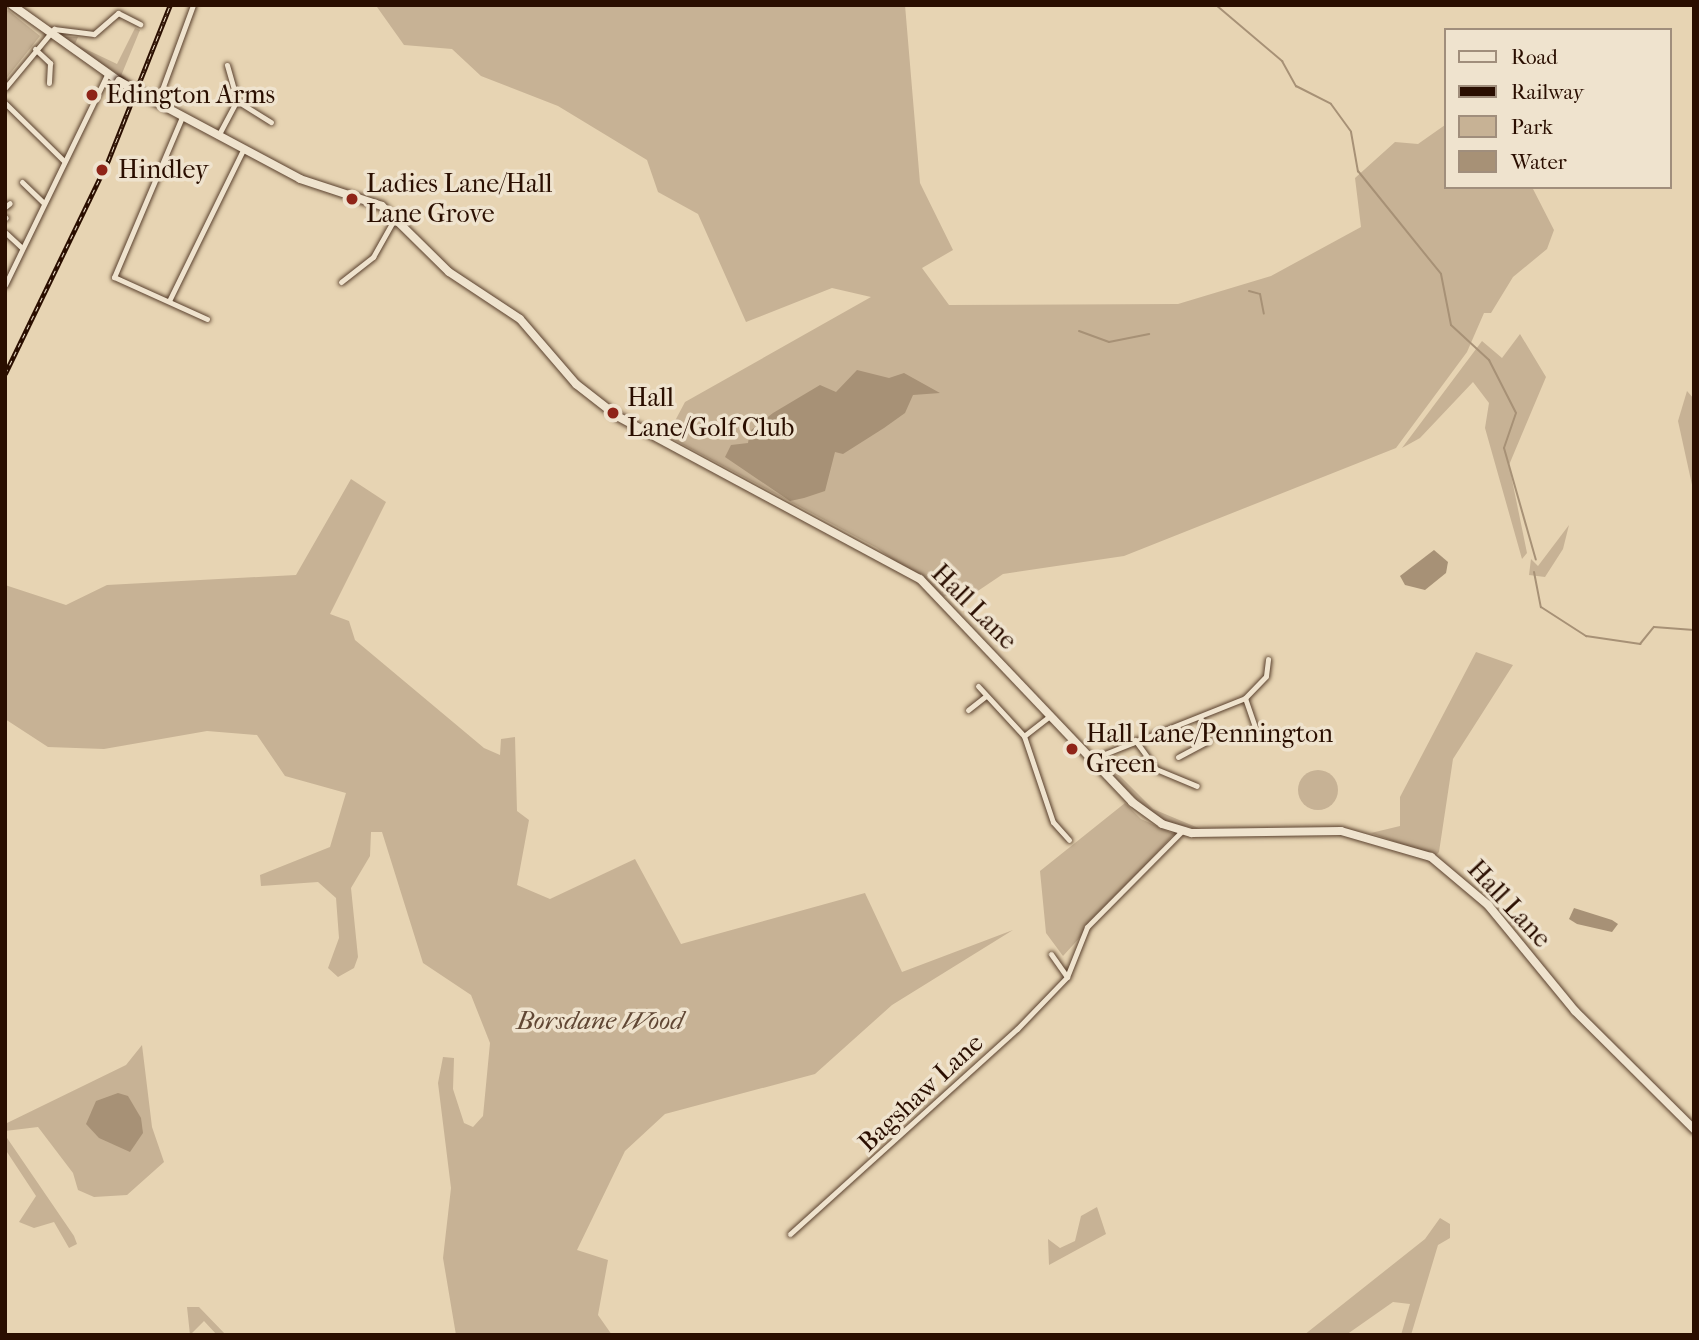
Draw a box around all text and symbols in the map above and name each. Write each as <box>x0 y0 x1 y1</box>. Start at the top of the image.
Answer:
legend <box>1444 28 1671 189</box>
text: Road <box>1511 45 1558 69</box>
place label: Edington Arms <box>106 79 275 111</box>
text: Railway <box>1511 80 1584 104</box>
marker: Edington Arms <box>84 87 100 103</box>
text: Park <box>1511 115 1553 139</box>
text: Water <box>1511 150 1567 174</box>
place label: Hindley <box>118 154 209 186</box>
marker: Hindley <box>92 160 112 180</box>
place label: Ladies Lane/Hall Lane Grove <box>366 168 552 230</box>
marker: Ladies Lane/Hall Lane Grove <box>344 191 360 207</box>
place label: Hall Lane/Golf Club <box>627 382 794 444</box>
marker: Hall Lane/Golf Club <box>605 405 621 421</box>
street label: Hall Lane <box>925 558 1023 656</box>
place label: Hall Lane/Pennington Green <box>1086 718 1333 780</box>
marker: Hall Lane/Pennington Green <box>1064 741 1080 757</box>
street label: Hall Lane <box>1461 854 1557 954</box>
park label: Borsdane Wood <box>516 1005 684 1037</box>
street label: Bagshaw Lane <box>852 1027 990 1159</box>

